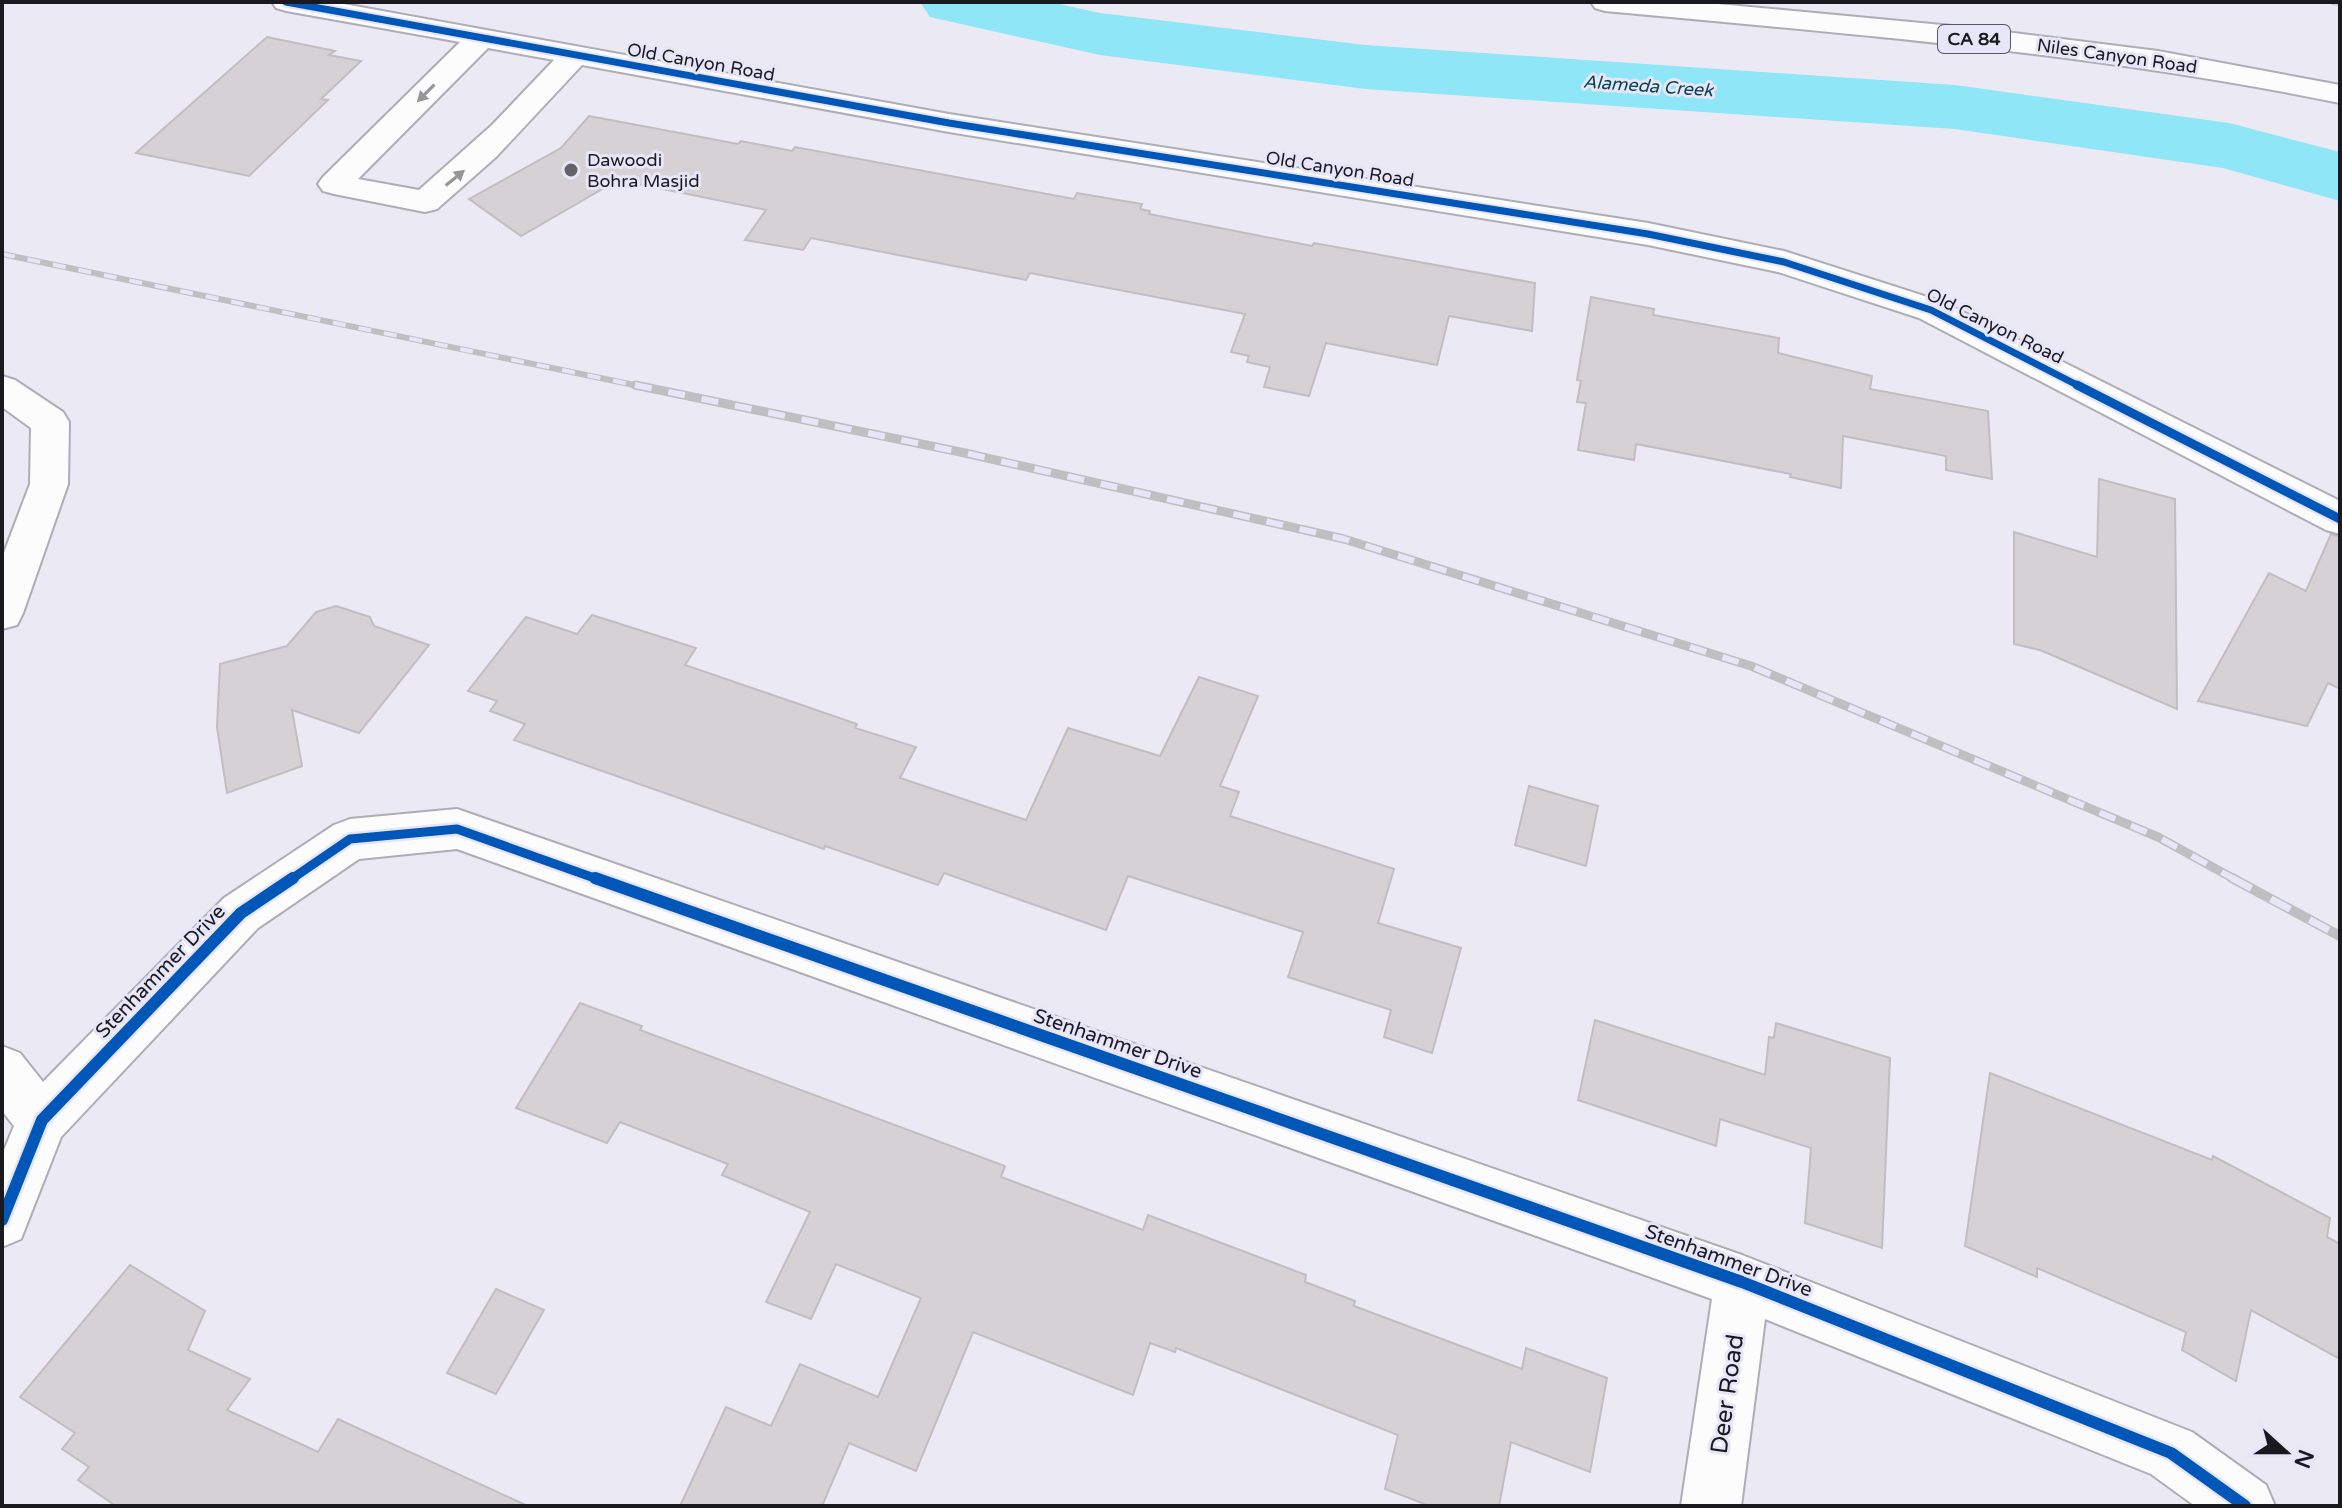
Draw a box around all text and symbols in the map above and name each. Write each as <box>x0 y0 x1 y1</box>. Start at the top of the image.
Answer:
road number: CA 84 <box>1938 25 2010 53</box>
street label: Niles Canyon Road <box>2035 34 2199 78</box>
street label: Old Canyon Road <box>625 38 777 86</box>
water label: Alameda Creek <box>1582 70 1715 102</box>
one-way arrow <box>417 83 436 102</box>
street label: Old Canyon Road <box>1264 146 1416 192</box>
place label: Dawoodi Bohra Masjid <box>587 149 700 192</box>
marker: Dawoodi Bohra Masjid <box>562 161 580 179</box>
one-way arrow <box>445 171 465 187</box>
street label: Old Canyon Road <box>1923 283 2067 369</box>
street label: Stenhammer Drive <box>91 900 231 1044</box>
street label: Stenhammer Drive <box>1030 1004 1205 1084</box>
street label: Stenhammer Drive <box>1642 1219 1816 1302</box>
street label: Deer Road <box>1705 1332 1750 1456</box>
north arrow <box>2246 1412 2326 1492</box>
text: N <box>2288 1446 2319 1472</box>

